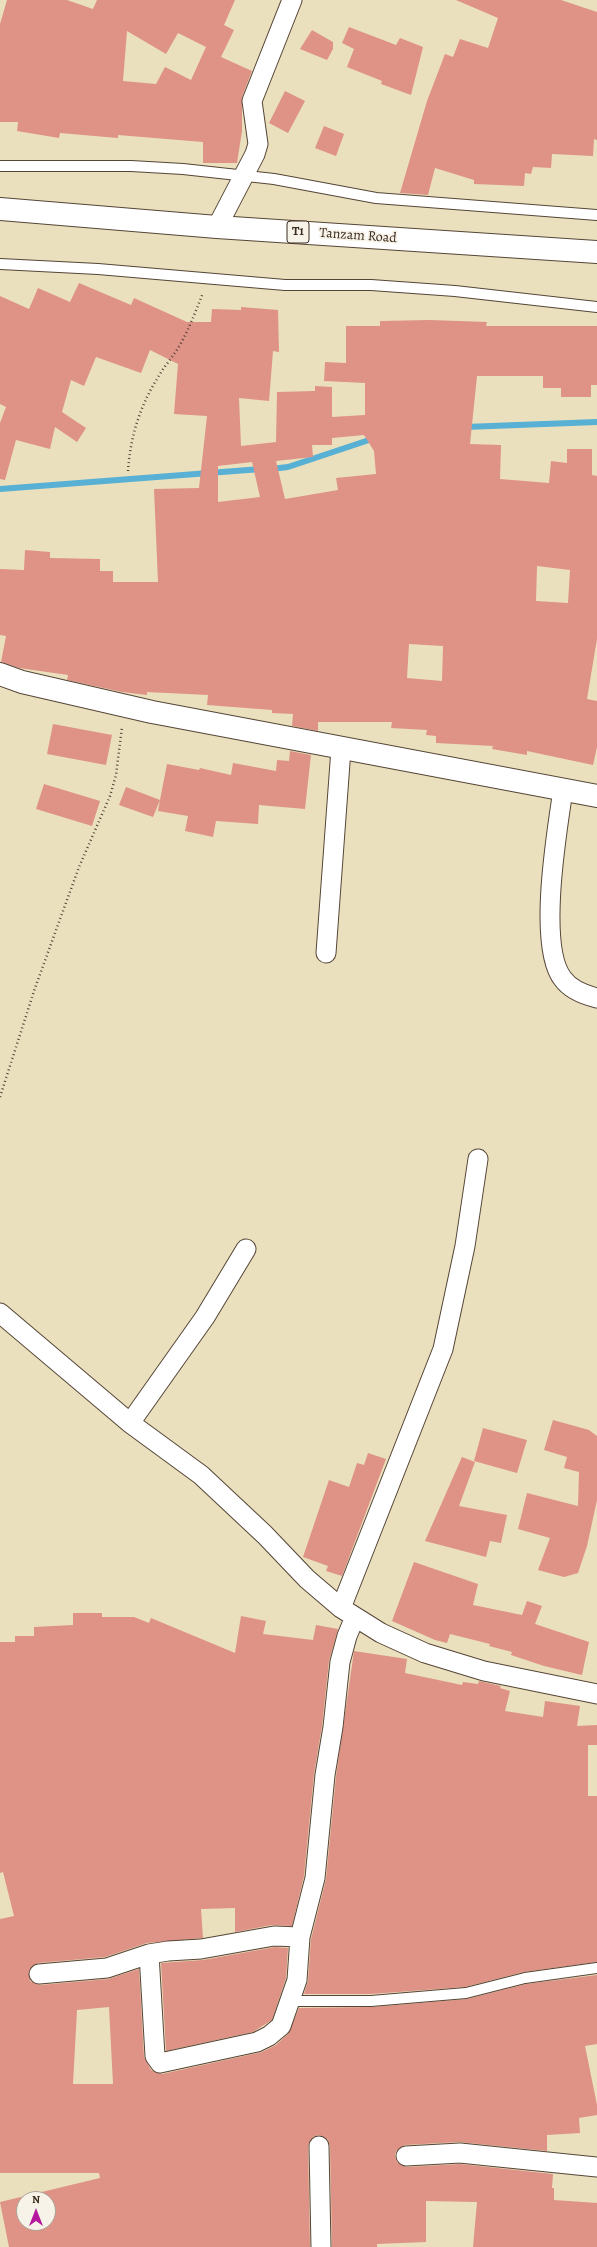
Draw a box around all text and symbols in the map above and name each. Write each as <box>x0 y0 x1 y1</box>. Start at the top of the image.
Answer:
road number: T1 <box>287 221 309 243</box>
street label: Tanzam Road <box>319 225 397 247</box>
north arrow <box>16 2191 56 2231</box>
text: N <box>32 2192 40 2207</box>

